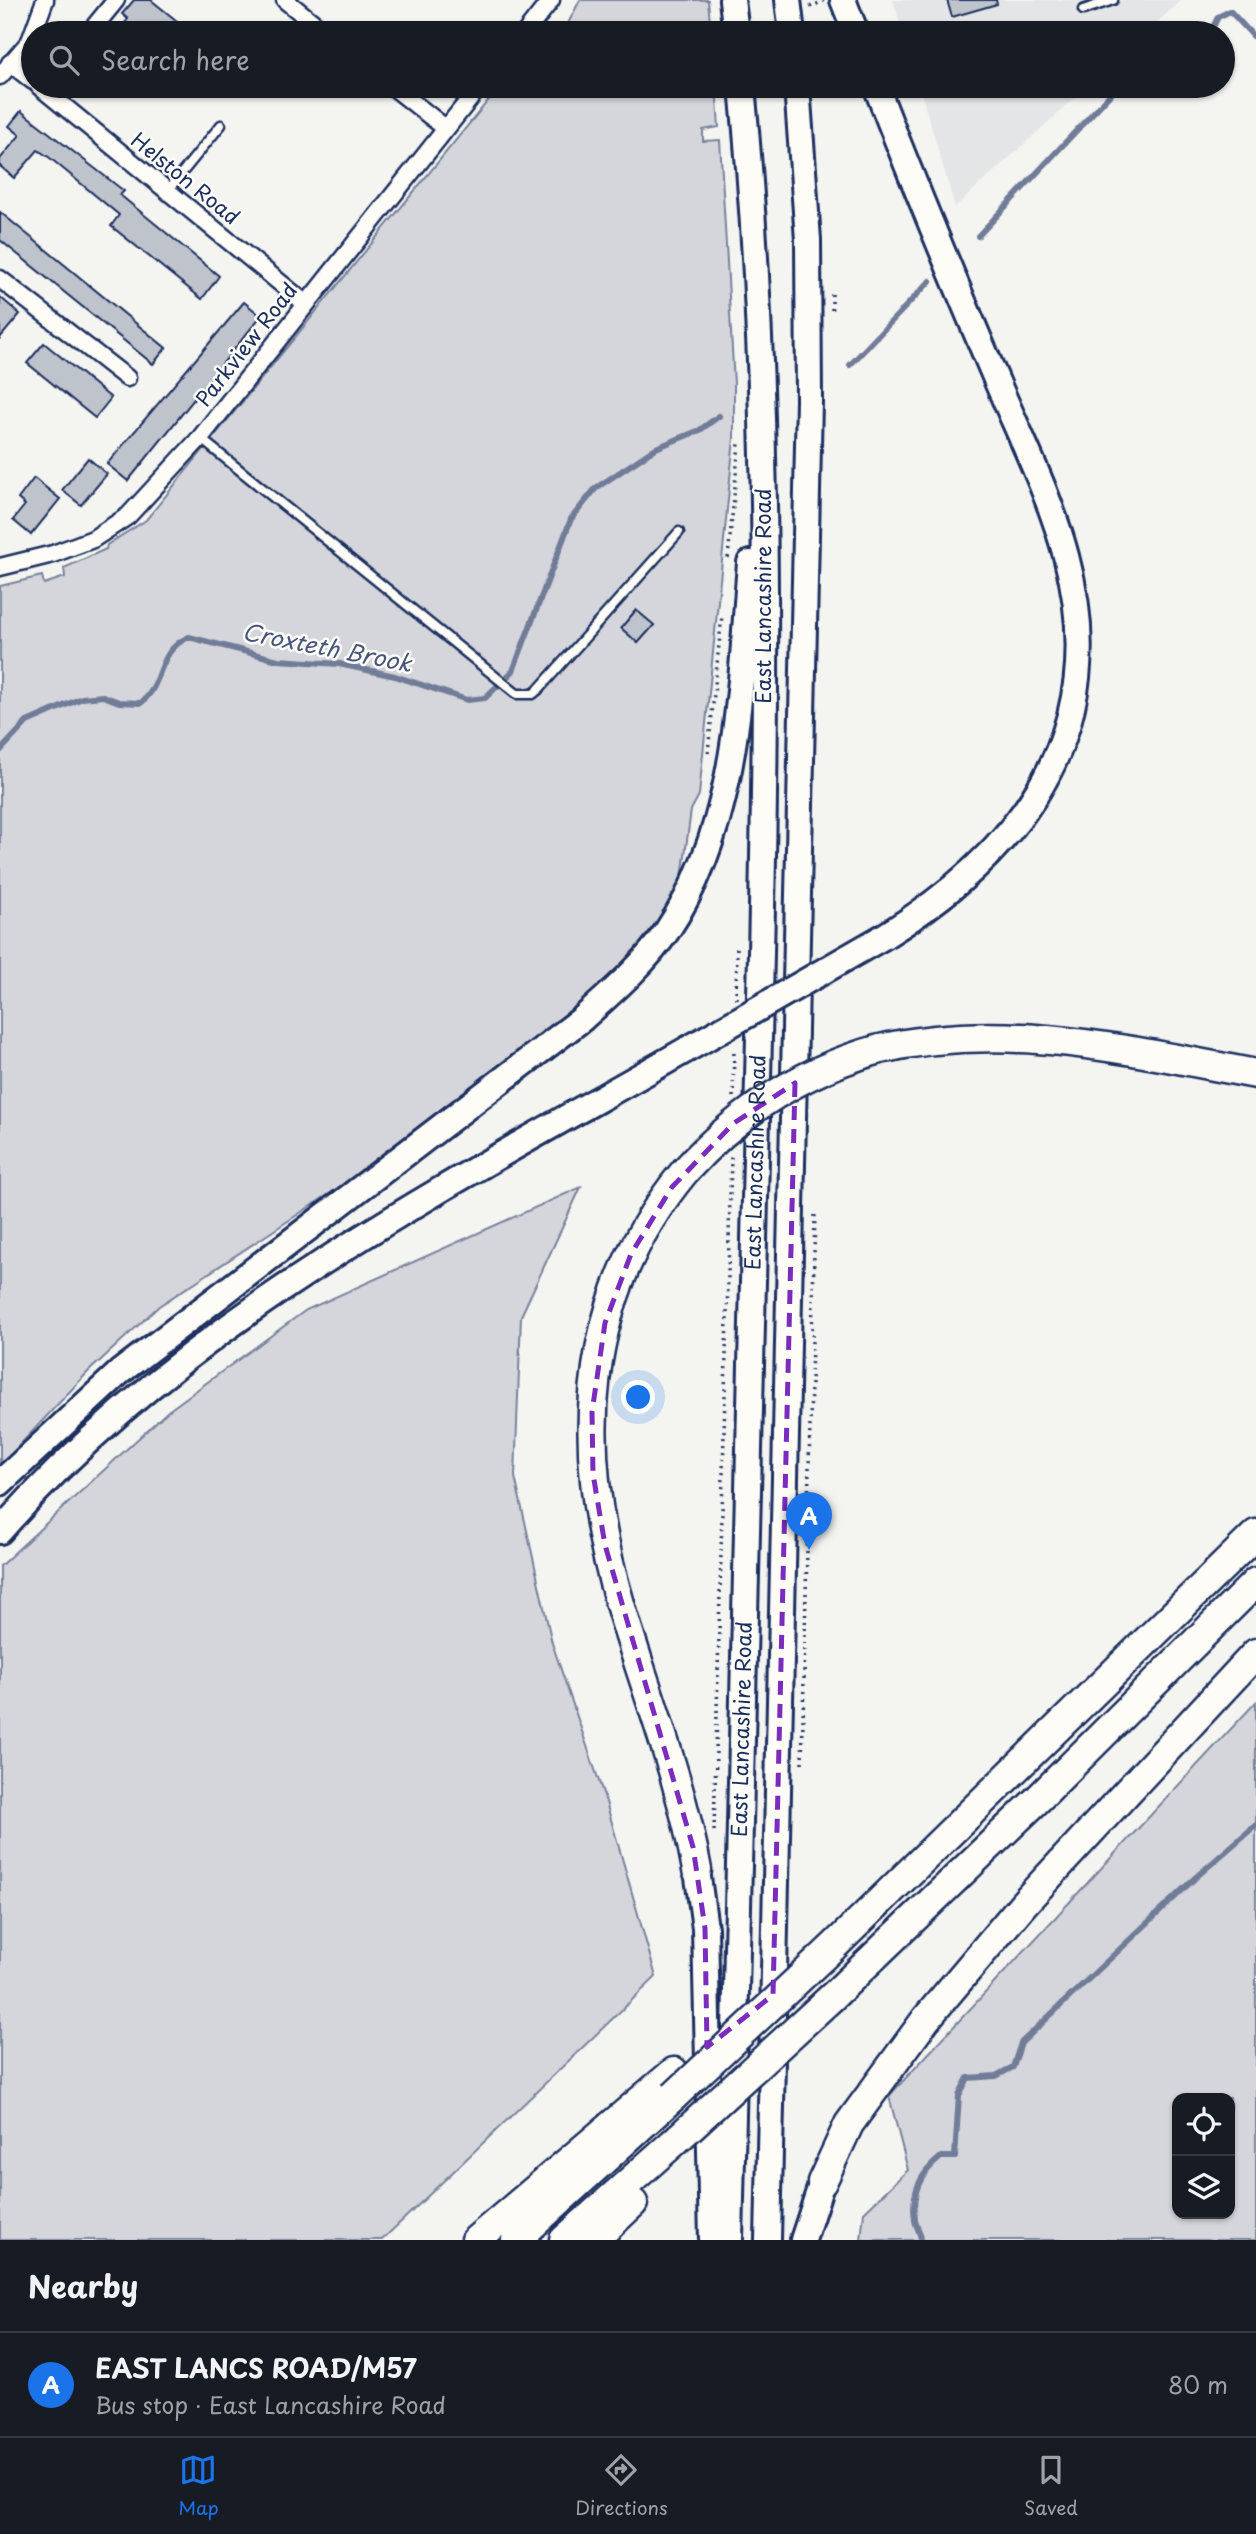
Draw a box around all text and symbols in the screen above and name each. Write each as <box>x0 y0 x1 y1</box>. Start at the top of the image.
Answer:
search box <box>21 21 1235 98</box>
text: Search here <box>101 40 250 79</box>
icon: search <box>45 41 83 79</box>
street label: Helston Road <box>125 123 248 231</box>
street label: Parkview Road <box>187 275 304 413</box>
street label: East Lancashire Road <box>746 488 778 704</box>
water label: Croxteth Brook <box>240 613 416 680</box>
street label: East Lancashire Road <box>735 1054 773 1270</box>
your location <box>621 1380 655 1414</box>
pin: A <box>786 1492 832 1550</box>
street label: East Lancashire Road <box>722 1621 759 1837</box>
map controls <box>1172 2093 1235 2219</box>
button: locate <box>1172 2093 1235 2156</box>
button: layers <box>1172 2156 1235 2219</box>
text: Nearby <box>28 2263 138 2308</box>
text: EAST LANCS ROAD/M57 <box>95 2348 417 2387</box>
text: A <box>42 2367 60 2402</box>
text: 80 m <box>1168 2367 1228 2402</box>
text: Bus stop · East Lancashire Road <box>95 2387 446 2422</box>
tab: Map <box>178 2451 219 2521</box>
tab: Directions <box>575 2451 668 2521</box>
tab: Saved <box>1024 2451 1078 2521</box>

